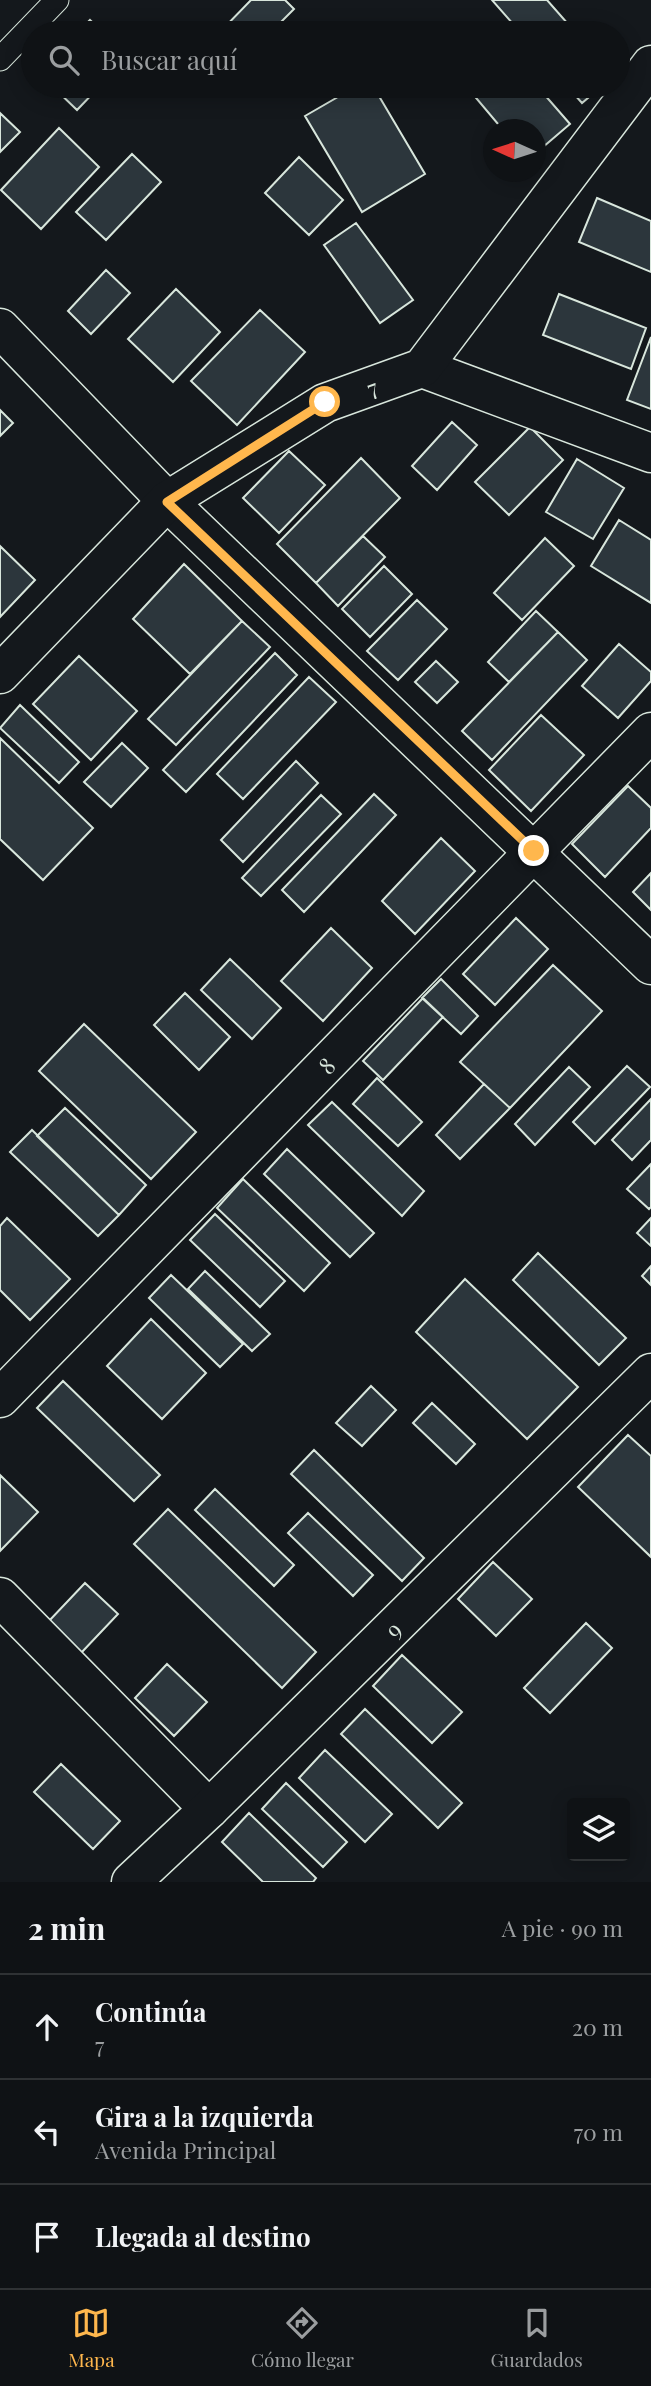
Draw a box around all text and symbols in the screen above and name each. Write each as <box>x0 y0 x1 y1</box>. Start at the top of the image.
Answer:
search box <box>21 21 630 98</box>
icon: search <box>45 41 83 79</box>
text: Buscar aquí <box>101 42 237 77</box>
north arrow <box>483 119 546 182</box>
street label: 7 <box>362 370 382 402</box>
route start <box>309 386 340 417</box>
route end <box>518 835 549 866</box>
street label: 8 <box>310 1050 341 1080</box>
street label: 9 <box>377 1613 407 1644</box>
map controls <box>567 1798 630 1861</box>
button: layers <box>567 1798 630 1861</box>
text: 2 min <box>28 1908 105 1948</box>
text: A pie · 90 m <box>502 1912 623 1943</box>
text: Continúa <box>95 1994 207 2029</box>
icon: ahead <box>28 2008 66 2046</box>
text: 20 m <box>572 2011 623 2042</box>
text: 7 <box>95 2029 104 2060</box>
text: Gira a la izquierda <box>95 2099 314 2134</box>
icon: left <box>28 2113 66 2151</box>
text: 70 m <box>574 2116 623 2147</box>
text: Avenida Principal <box>95 2134 276 2165</box>
icon: arrive <box>28 2218 66 2256</box>
text: Llegada al destino <box>95 2219 311 2254</box>
tab: Mapa <box>68 2304 115 2372</box>
tab: Cómo llegar <box>251 2304 354 2372</box>
tab: Guardados <box>490 2304 583 2372</box>

